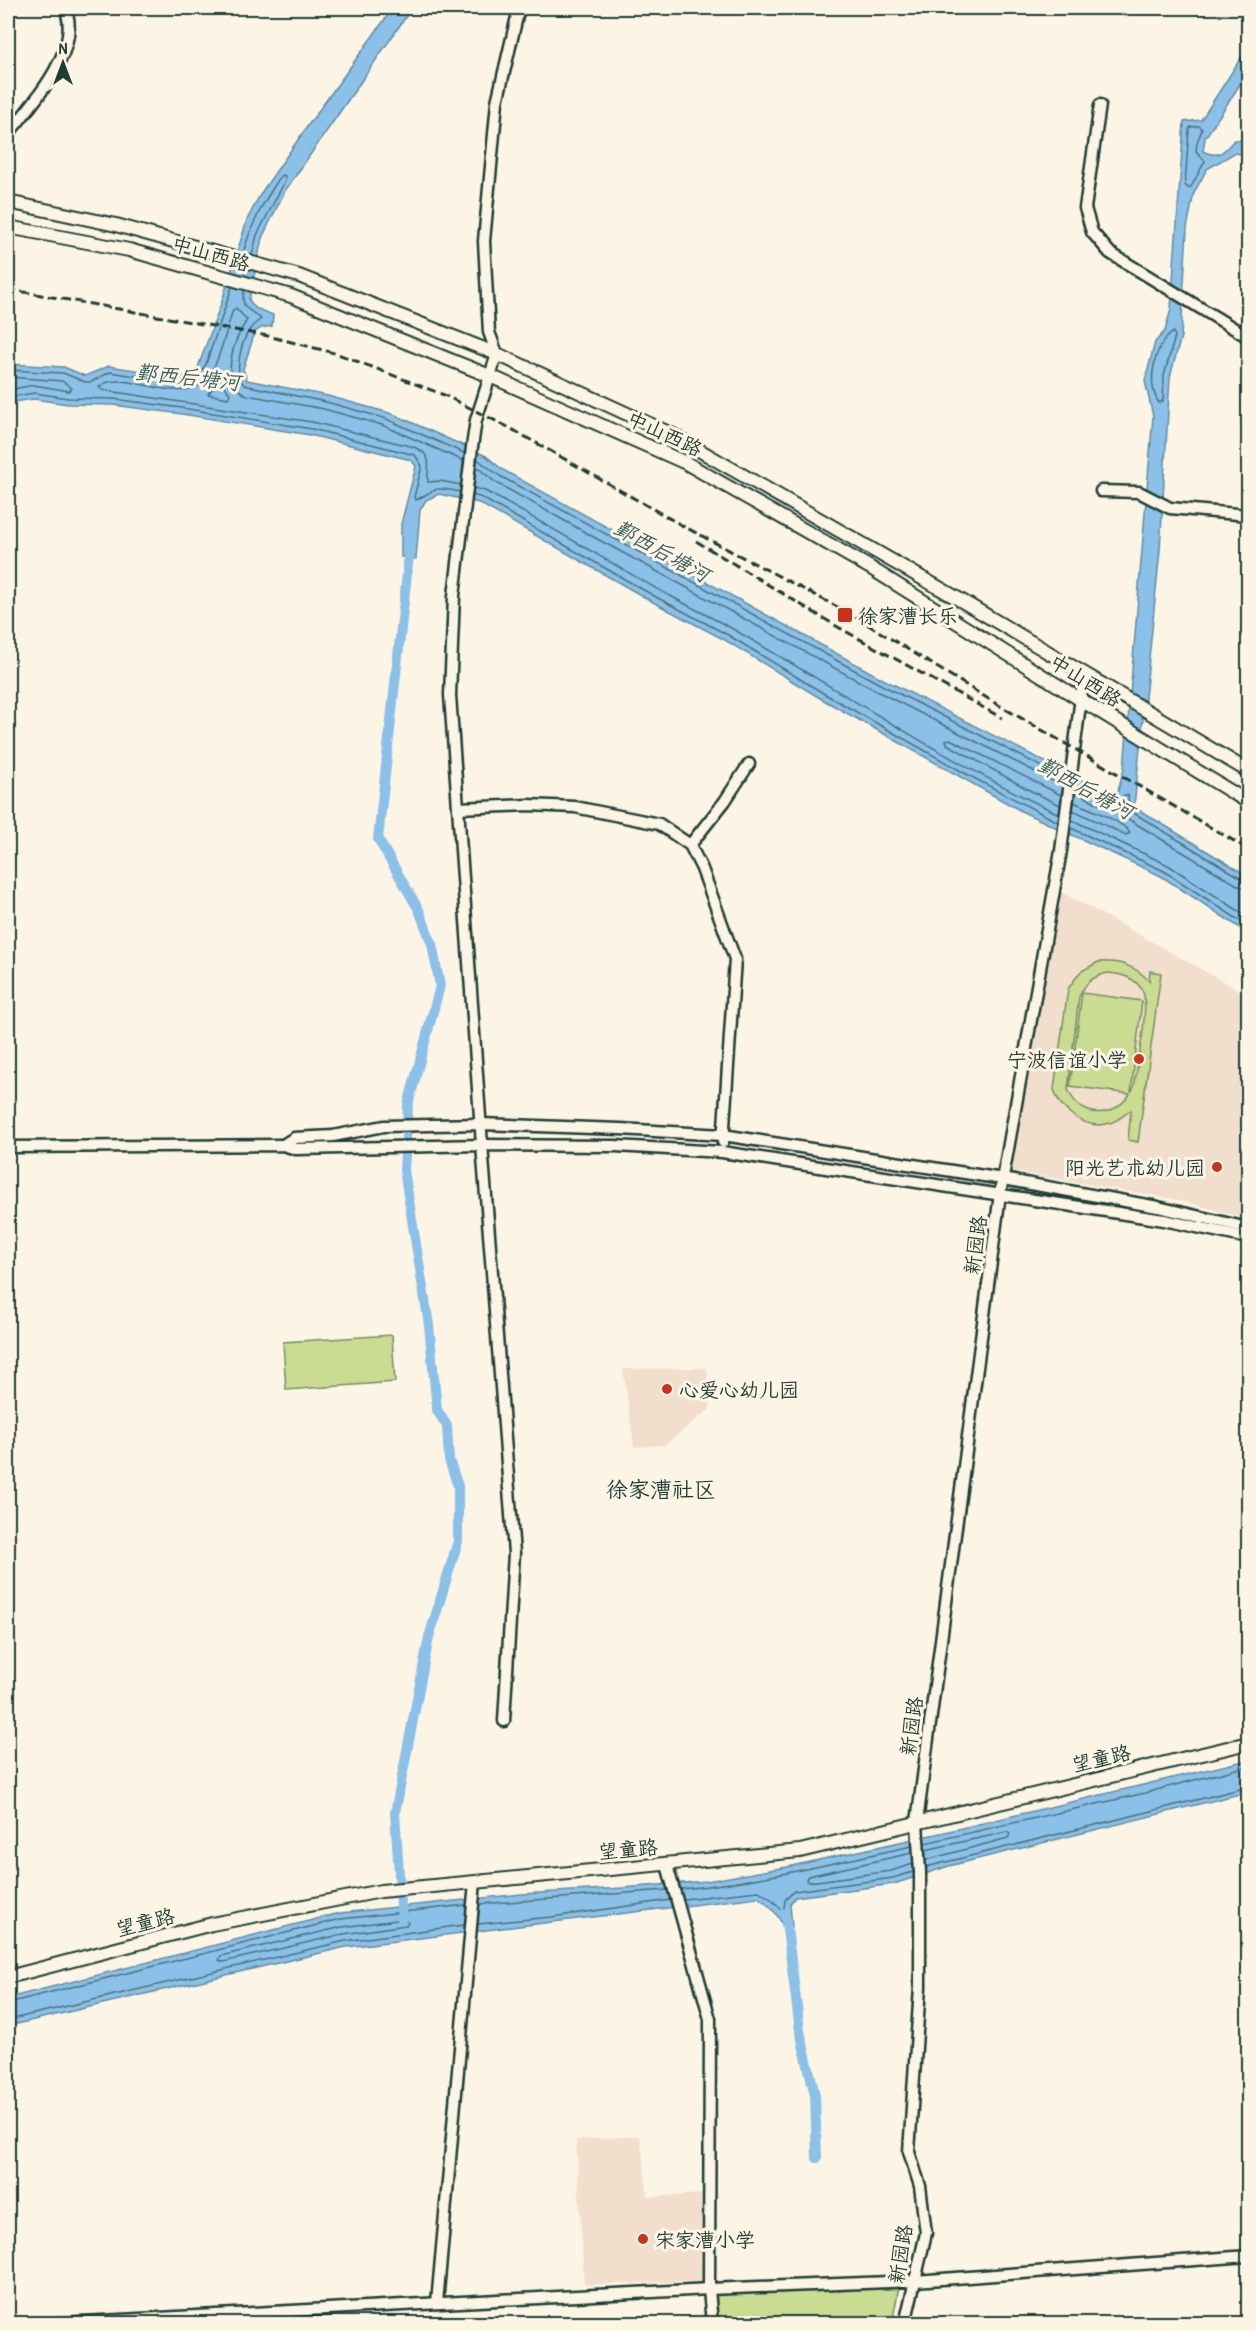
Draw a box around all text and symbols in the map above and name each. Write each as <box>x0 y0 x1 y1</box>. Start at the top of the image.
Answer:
north arrow <box>33 33 93 93</box>
text: N <box>59 37 68 59</box>
street label: 中山西路 <box>169 229 254 277</box>
water label: 鄞西后塘河 <box>134 357 245 397</box>
street label: 中山西路 <box>623 404 708 463</box>
water label: 鄞西后塘河 <box>609 513 718 591</box>
place label: 徐家漕长乐 <box>858 602 958 629</box>
marker: 徐家漕长乐 <box>836 606 854 624</box>
street label: 中山西路 <box>1045 647 1128 713</box>
water label: 鄞西后塘河 <box>1033 750 1142 828</box>
place label: 宁波信谊小学 <box>1007 1046 1127 1073</box>
marker: 宁波信谊小学 <box>1132 1052 1146 1066</box>
place label: 阳光艺术幼儿园 <box>1065 1154 1205 1181</box>
marker: 阳光艺术幼儿园 <box>1210 1160 1224 1174</box>
street label: 新园路 <box>957 1212 993 1277</box>
place label: 心爱心幼儿园 <box>679 1376 799 1403</box>
marker: 心爱心幼儿园 <box>660 1382 674 1396</box>
district label: 徐家漕社区 <box>606 1474 716 1504</box>
street label: 新园路 <box>893 1693 929 1758</box>
street label: 望童路 <box>1069 1738 1134 1778</box>
street label: 望童路 <box>597 1833 660 1865</box>
street label: 望童路 <box>113 1901 178 1942</box>
street label: 新园路 <box>882 2221 918 2286</box>
place label: 宋家漕小学 <box>655 2226 755 2253</box>
marker: 宋家漕小学 <box>636 2232 650 2246</box>

